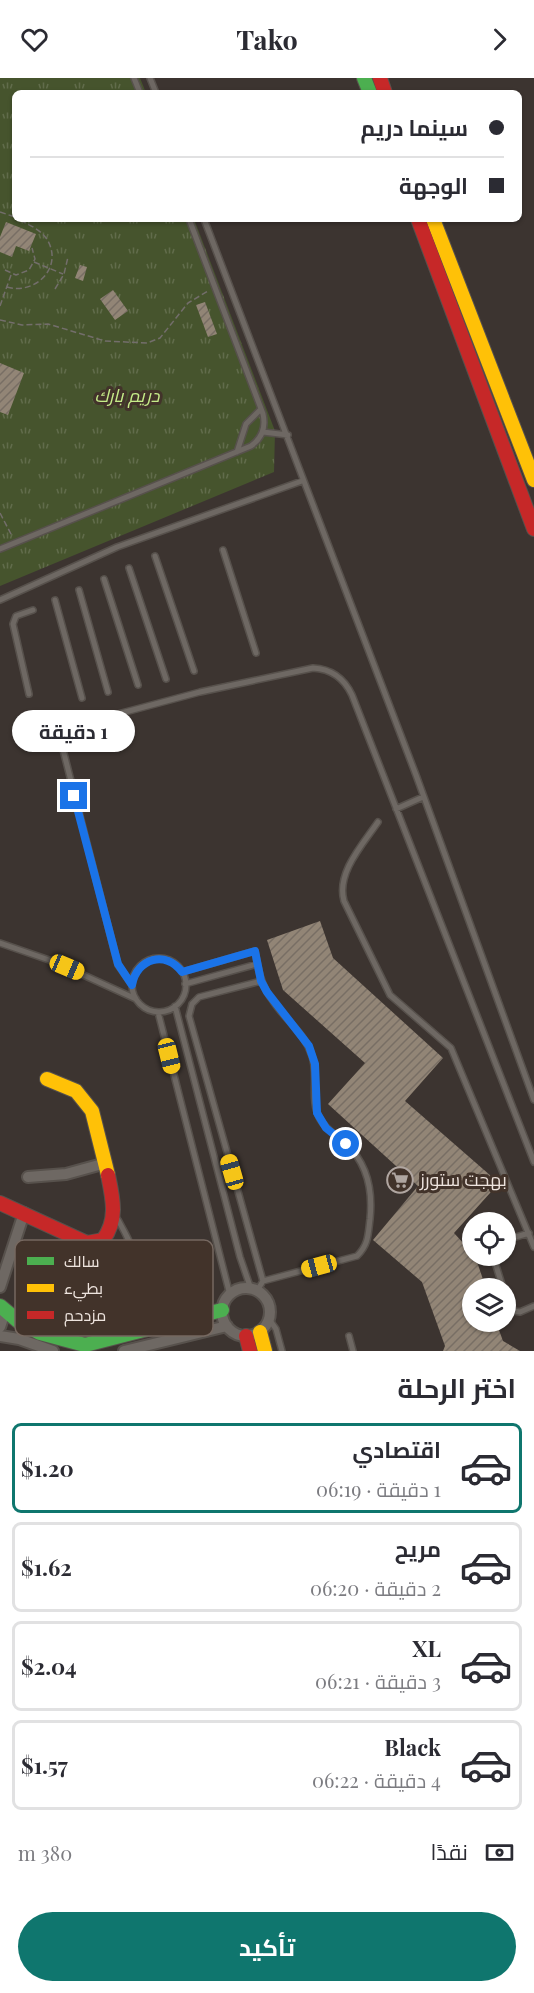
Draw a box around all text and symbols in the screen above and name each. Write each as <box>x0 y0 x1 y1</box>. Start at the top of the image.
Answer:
text: Tako <box>236 21 298 57</box>
icon: heart <box>18 23 51 56</box>
icon: forward <box>483 23 516 56</box>
text: سينما دريم <box>360 112 468 142</box>
text: الوجهة <box>399 170 468 200</box>
park label: دريم بارك <box>94 383 161 408</box>
callout: 1 دقيقة <box>13 709 136 751</box>
text: 1 دقيقة <box>39 717 108 744</box>
route end <box>60 782 87 809</box>
car <box>47 952 87 982</box>
car <box>156 1036 182 1076</box>
route start <box>332 1130 359 1157</box>
car <box>218 1152 246 1192</box>
supermarket icon: بهجت ستورز <box>385 1165 415 1195</box>
place label: بهجت ستورز <box>419 1167 507 1191</box>
map controls <box>462 1212 516 1332</box>
button: locate <box>462 1212 516 1266</box>
legend <box>15 1240 213 1336</box>
text: سالك <box>64 1250 99 1271</box>
car <box>299 1253 339 1279</box>
text: بطيء <box>64 1277 103 1302</box>
button: layers <box>462 1278 516 1332</box>
text: مزدحم <box>64 1304 106 1327</box>
text: اختر الرحلة <box>397 1369 516 1405</box>
text: اقتصادي <box>352 1434 441 1464</box>
icon: car <box>459 1441 513 1495</box>
text: $1.20 <box>21 1453 74 1483</box>
text: 1 دقيقة · 06:19 <box>316 1475 441 1502</box>
text: مريح <box>395 1533 441 1563</box>
icon: car <box>459 1540 513 1594</box>
text: $1.62 <box>21 1552 72 1582</box>
text: 2 دقيقة · 06:20 <box>310 1574 441 1601</box>
text: XL <box>412 1633 441 1663</box>
icon: car <box>459 1639 513 1693</box>
text: $2.04 <box>21 1651 77 1681</box>
text: 3 دقيقة · 06:21 <box>315 1667 441 1694</box>
text: Black <box>384 1732 441 1762</box>
icon: car <box>459 1738 513 1792</box>
text: $1.57 <box>21 1750 68 1780</box>
text: 4 دقيقة · 06:22 <box>312 1766 441 1793</box>
text: نقدًا <box>430 1836 468 1866</box>
icon: cash <box>483 1836 516 1869</box>
text: 380 m <box>18 1839 72 1866</box>
button: تأكيد <box>18 1912 516 1981</box>

